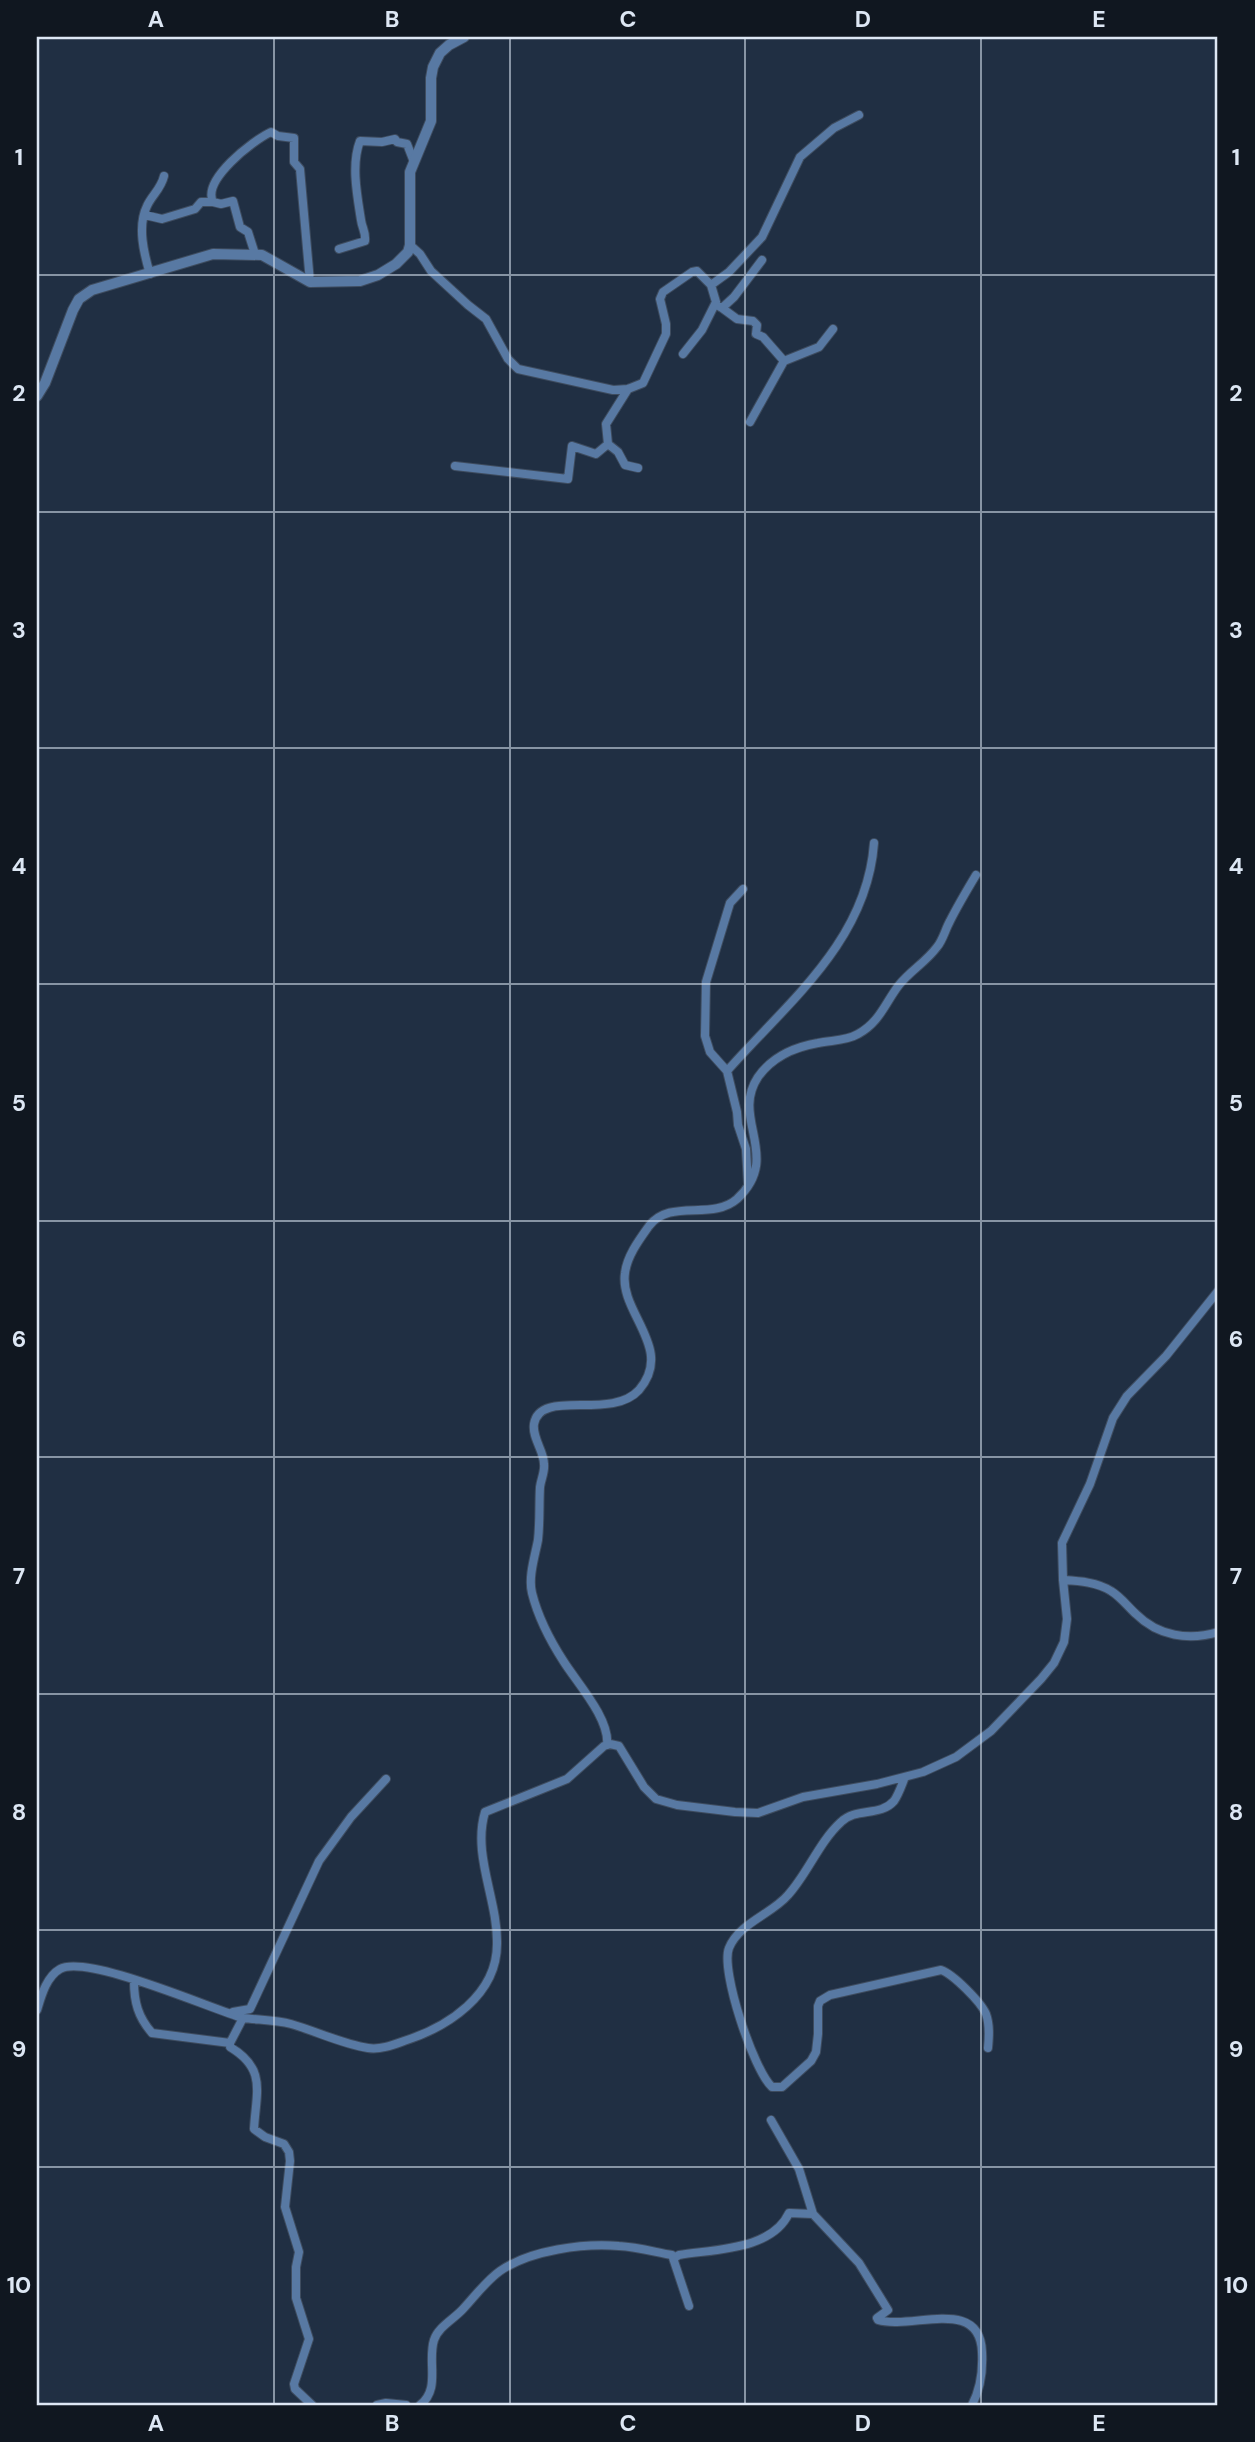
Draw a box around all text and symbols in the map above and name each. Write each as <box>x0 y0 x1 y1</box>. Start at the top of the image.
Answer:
text: A <box>148 4 164 34</box>
text: B <box>385 4 399 34</box>
text: C <box>620 4 636 34</box>
text: D <box>855 4 871 34</box>
text: E <box>1092 4 1106 34</box>
text: 1 <box>15 142 23 172</box>
text: 1 <box>1232 142 1240 172</box>
text: 2 <box>12 378 26 408</box>
text: 2 <box>1229 378 1243 408</box>
text: 3 <box>12 615 26 645</box>
text: 3 <box>1229 615 1243 645</box>
text: 4 <box>12 851 27 881</box>
text: 4 <box>1229 851 1244 881</box>
text: 5 <box>12 1088 26 1118</box>
text: 5 <box>1229 1088 1243 1118</box>
text: 6 <box>12 1324 26 1354</box>
text: 6 <box>1229 1324 1243 1354</box>
text: 7 <box>13 1561 25 1591</box>
text: 7 <box>1230 1561 1242 1591</box>
text: 8 <box>12 1797 26 1827</box>
text: 8 <box>1229 1797 1243 1827</box>
text: 9 <box>12 2034 26 2064</box>
text: 9 <box>1229 2034 1243 2064</box>
text: 10 <box>7 2270 31 2300</box>
text: 10 <box>1224 2270 1248 2300</box>
text: A <box>148 2408 164 2438</box>
text: B <box>385 2408 399 2438</box>
text: C <box>620 2408 636 2438</box>
text: D <box>855 2408 871 2438</box>
text: E <box>1092 2408 1106 2438</box>

